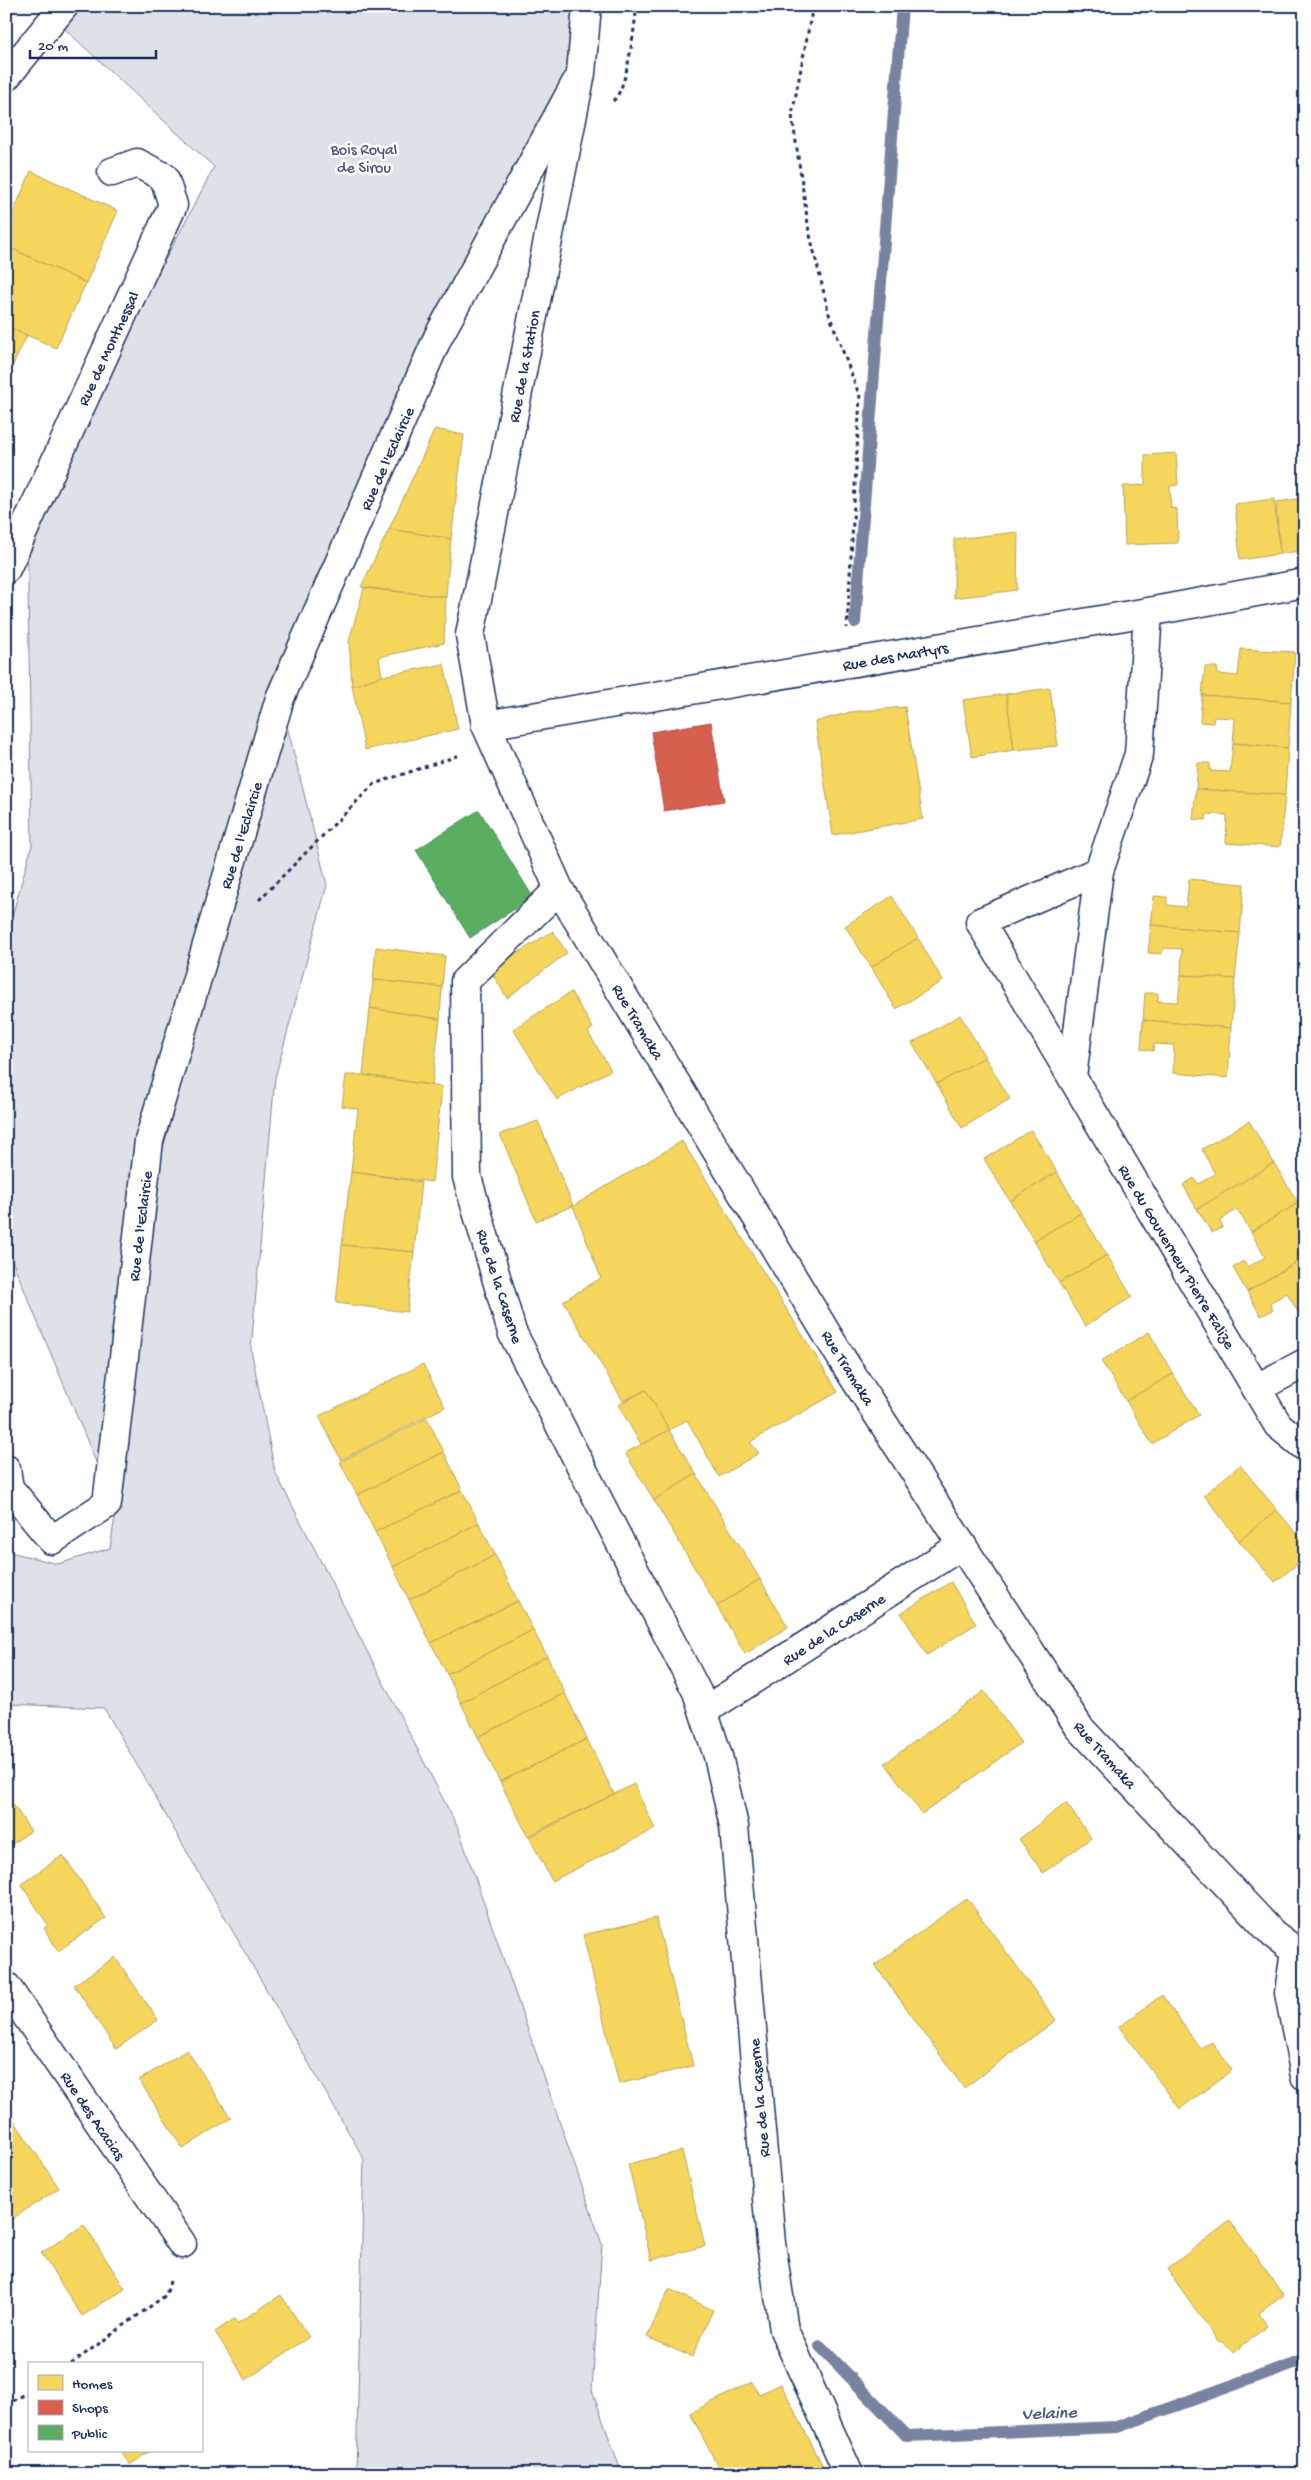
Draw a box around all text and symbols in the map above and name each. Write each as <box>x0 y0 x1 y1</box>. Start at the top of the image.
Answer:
scale bar <box>30 28 156 60</box>
text: 20 m <box>38 38 68 56</box>
park label: Bois Royal de Sirou <box>330 142 397 179</box>
street label: Rue de Monthessal <box>75 289 145 410</box>
street label: Rue de la Station <box>506 308 547 425</box>
street label: Rue de l'Eclaircie <box>358 404 421 514</box>
street label: Rue des Martyrs <box>841 640 951 677</box>
street label: Rue de l'Eclaircie <box>218 779 269 892</box>
street label: Rue Tramaka <box>606 982 667 1065</box>
street label: Rue du Gouverneur Pierre Falize <box>1112 1162 1238 1354</box>
street label: Rue de l'Eclaircie <box>126 1169 159 1283</box>
street label: Rue de la Caserne <box>470 1228 525 1347</box>
street label: Rue Tramaka <box>815 1328 877 1411</box>
street label: Rue de la Caserne <box>780 1590 891 1671</box>
street label: Rue Tramaka <box>1068 1718 1140 1795</box>
street label: Rue de la Caserne <box>747 2037 776 2158</box>
street label: Rue des Acacias <box>55 2069 128 2166</box>
legend <box>28 2362 202 2452</box>
text: Homes <box>72 2376 113 2394</box>
text: Shops <box>72 2400 108 2418</box>
water label: Velaine <box>1021 2403 1078 2426</box>
text: Public <box>71 2426 108 2444</box>

